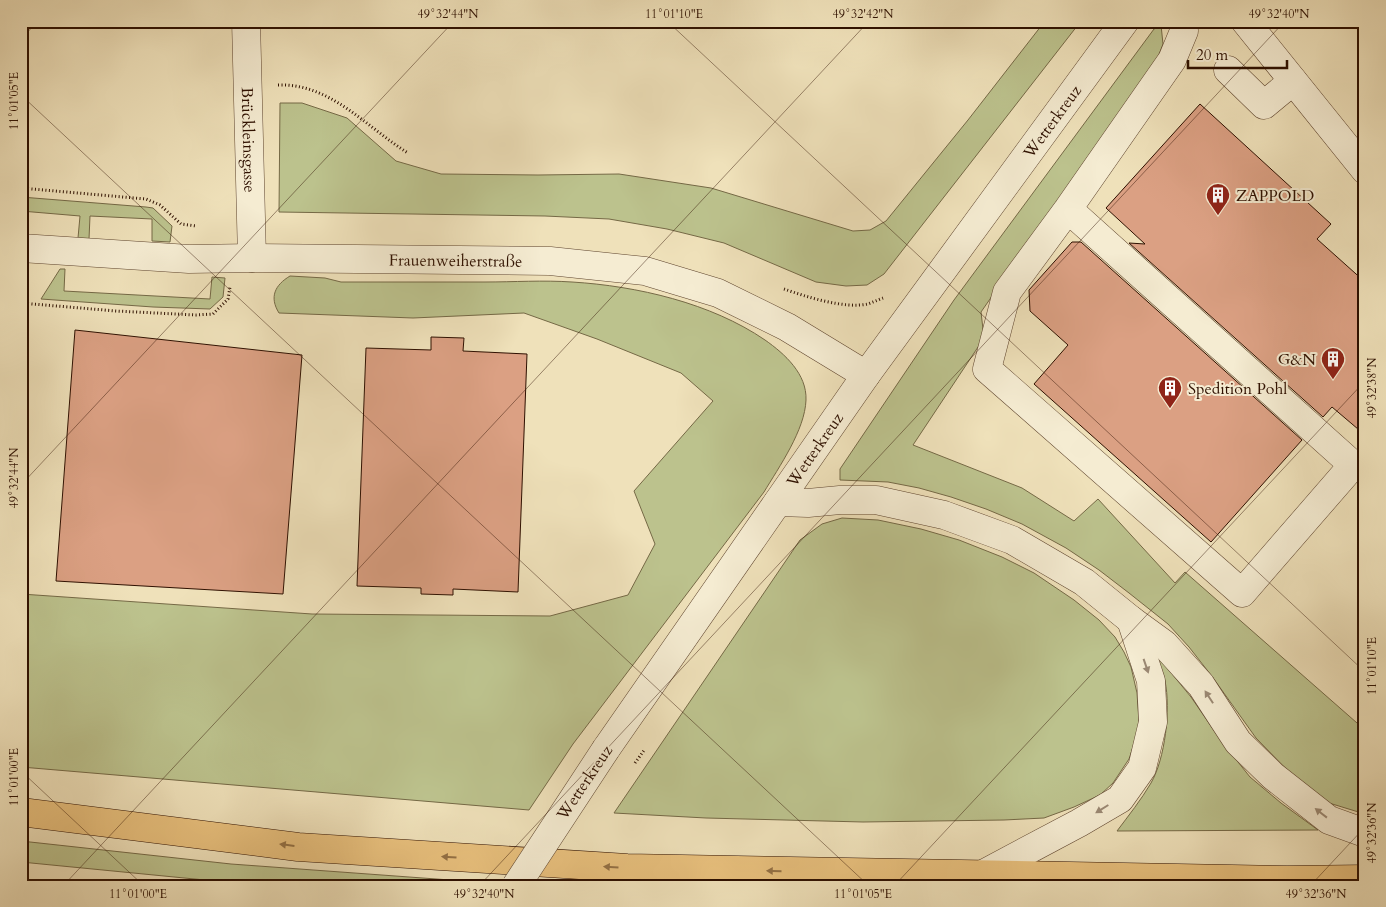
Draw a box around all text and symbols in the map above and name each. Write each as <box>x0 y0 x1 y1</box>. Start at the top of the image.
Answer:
text: 49°32'44"N <box>418 6 479 22</box>
text: 11°01'10"E <box>645 6 703 22</box>
text: 49°32'42"N <box>833 6 894 22</box>
text: 49°32'40"N <box>1249 6 1310 22</box>
scale bar <box>1188 38 1287 70</box>
text: 20 m <box>1196 45 1228 65</box>
text: 11°01'05"E <box>6 72 22 130</box>
street label: Wetterkreuz <box>1018 81 1087 164</box>
street label: Brückleinsgasse <box>236 87 260 193</box>
building icon: ZAPPOLD <box>1205 182 1231 216</box>
place label: ZAPPOLD <box>1236 185 1314 207</box>
street label: Frauenweiherstraße <box>389 249 522 273</box>
building icon: G&N <box>1320 346 1346 380</box>
place label: G&N <box>1278 349 1316 371</box>
text: 49°32'38"N <box>1364 357 1380 418</box>
building icon: Spedition Pohl <box>1157 375 1183 409</box>
place label: Spedition Pohl <box>1188 378 1287 400</box>
street label: Wetterkreuz <box>781 408 849 492</box>
text: 49°32'44"N <box>6 447 22 508</box>
text: 11°01'10"E <box>1364 637 1380 695</box>
one-way arrow <box>1142 659 1150 674</box>
one-way arrow <box>1205 690 1214 704</box>
street label: Wetterkreuz <box>551 741 618 825</box>
text: 11°01'00"E <box>6 748 22 806</box>
text: 49°32'36"N <box>1364 802 1380 863</box>
one-way arrow <box>1096 805 1109 814</box>
one-way arrow <box>1314 808 1328 818</box>
one-way arrow <box>279 841 295 849</box>
one-way arrow <box>441 852 457 860</box>
one-way arrow <box>603 862 619 870</box>
one-way arrow <box>765 866 781 874</box>
text: 11°01'00"E <box>109 886 167 902</box>
text: 49°32'40"N <box>454 886 515 902</box>
text: 11°01'05"E <box>834 886 892 902</box>
text: 49°32'36"N <box>1286 886 1347 902</box>

